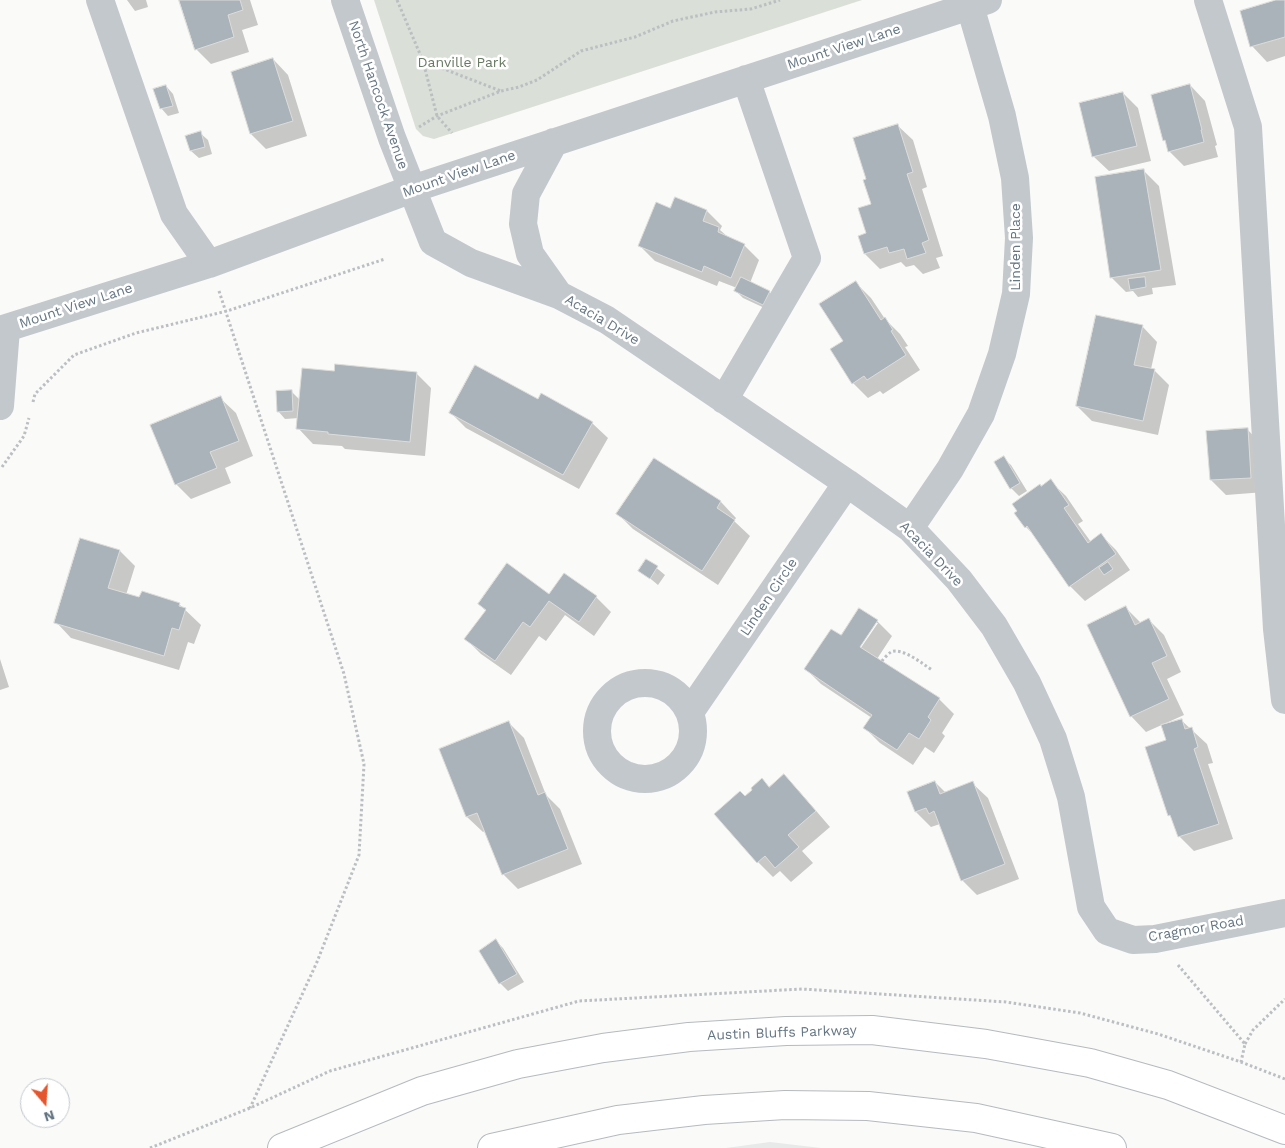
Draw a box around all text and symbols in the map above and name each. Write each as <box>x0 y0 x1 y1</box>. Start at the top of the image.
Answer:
street label: North Hancock Avenue <box>345 18 411 172</box>
street label: Mount View Lane <box>785 21 903 73</box>
park label: Danville Park <box>417 55 507 71</box>
street label: Mount View Lane <box>400 147 518 201</box>
street label: Linden Place <box>1008 203 1024 291</box>
street label: Mount View Lane <box>17 280 135 332</box>
street label: Acacia Drive <box>562 291 642 349</box>
street label: Acacia Drive <box>896 518 966 590</box>
street label: Linden Circle <box>737 555 801 639</box>
street label: Cragmor Road <box>1147 912 1245 946</box>
street label: Austin Bluffs Parkway <box>707 1022 857 1044</box>
north arrow <box>20 1078 70 1128</box>
text: N <box>42 1107 57 1126</box>

